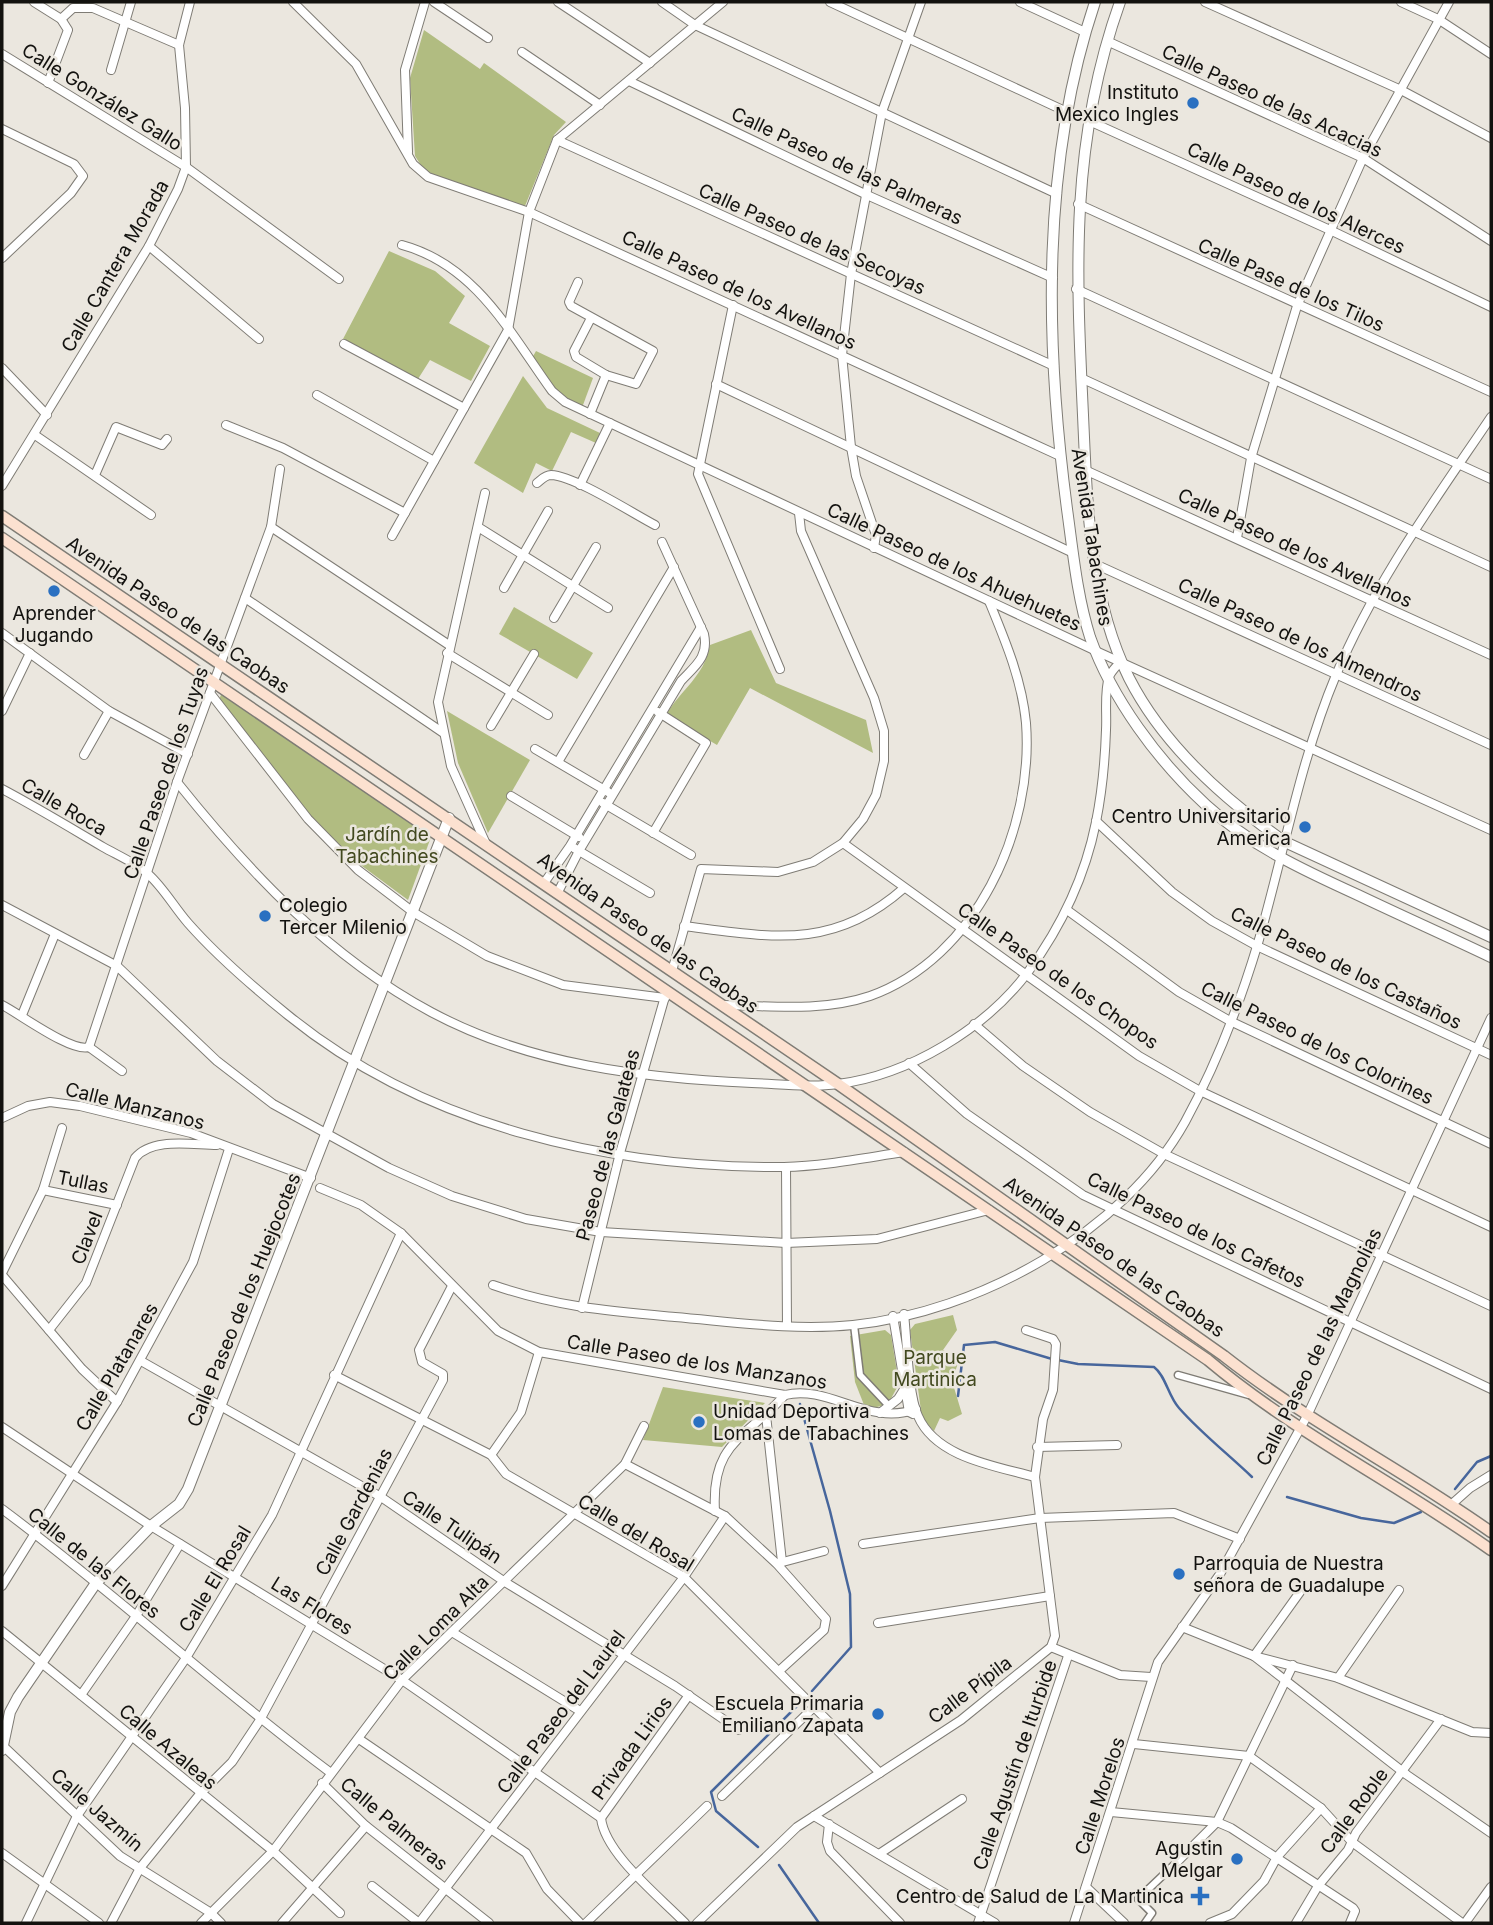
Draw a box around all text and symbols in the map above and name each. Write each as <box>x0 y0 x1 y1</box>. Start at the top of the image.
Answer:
street label: Calle González Gallo <box>18 38 186 156</box>
street label: Calle Paseo de las Acacias <box>1158 40 1386 162</box>
place label: Instituto Mexico Ingles <box>1055 81 1179 126</box>
marker: Instituto Mexico Ingles <box>1185 95 1201 111</box>
street label: Calle Paseo de las Palmeras <box>728 102 966 230</box>
street label: Calle Paseo de los Alerces <box>1183 137 1409 259</box>
street label: Calle Cantera Morada <box>56 176 174 356</box>
street label: Calle Paseo de las Secoyas <box>695 178 929 300</box>
street label: Calle Paseo de los Avellanos <box>618 225 860 355</box>
street label: Calle Pase de los Tilos <box>1194 233 1388 337</box>
street label: Avenida Tabachines <box>1067 446 1117 628</box>
street label: Calle Paseo de los Avellanos <box>1174 483 1416 613</box>
street label: Calle Paseo de los Ahuehuetes <box>823 498 1085 636</box>
street label: Avenida Paseo de las Caobas <box>62 532 294 698</box>
street label: Calle Paseo de los Almendros <box>1174 573 1426 707</box>
marker: Aprender Jugando <box>46 583 62 599</box>
place label: Aprender Jugando <box>12 602 96 647</box>
street label: Calle Paseo de los Tuyas <box>119 664 213 882</box>
street label: Calle Roca <box>17 773 111 841</box>
place label: Centro Universitario America <box>1111 805 1291 850</box>
marker: Centro Universitario America <box>1297 819 1313 835</box>
park label: Jardín de Tabachines <box>335 823 439 868</box>
street label: Avenida Paseo de las Caobas <box>533 848 763 1018</box>
place label: Colegio Tercer Milenio <box>279 894 407 939</box>
street label: Calle Paseo de los Chopos <box>953 898 1163 1054</box>
street label: Calle Paseo de los Castaños <box>1227 902 1465 1034</box>
marker: Colegio Tercer Milenio <box>257 908 273 924</box>
street label: Calle Paseo de los Colorines <box>1197 977 1437 1109</box>
street label: Paseo de las Galateas <box>571 1047 645 1243</box>
street label: Calle Manzanos <box>63 1078 207 1134</box>
street label: Tullas <box>55 1166 111 1198</box>
street label: Calle Paseo de los Cafetos <box>1083 1167 1309 1293</box>
street label: Calle Paseo de los Huejocotes <box>182 1170 306 1430</box>
street label: Avenida Paseo de las Caobas <box>999 1172 1229 1342</box>
street label: Clavel <box>66 1208 108 1268</box>
street label: Calle Paseo de las Magnolias <box>1251 1224 1387 1470</box>
street label: Calle Platanares <box>71 1299 163 1435</box>
street label: Calle Paseo de los Manzanos <box>565 1330 829 1394</box>
park label: Parque Martinica <box>893 1346 977 1391</box>
place label: Unidad Deportiva Lomas de Tabachines <box>713 1400 909 1445</box>
marker: Unidad Deportiva Lomas de Tabachines <box>691 1414 707 1430</box>
street label: Calle Gardenias <box>311 1444 397 1580</box>
street label: Calle Tulipán <box>398 1485 506 1569</box>
street label: Calle del Rosal <box>574 1489 698 1577</box>
street label: Calle de las Flores <box>23 1502 165 1624</box>
street label: Calle El Rosal <box>174 1522 256 1636</box>
place label: Parroquia de Nuestra señora de Guadalupe <box>1193 1552 1385 1597</box>
marker: Parroquia de Nuestra señora de Guadalupe <box>1171 1566 1187 1582</box>
street label: Calle Loma Alta <box>378 1570 494 1686</box>
street label: Las Flores <box>267 1572 357 1640</box>
street label: Calle Paseo del Laurel <box>492 1626 630 1798</box>
street label: Calle Pípila <box>924 1651 1016 1729</box>
street label: Calle Agustín de Iturbide <box>968 1657 1062 1873</box>
street label: Privada Lirios <box>587 1692 677 1804</box>
place label: Escuela Primaria Emiliano Zapata <box>715 1692 864 1737</box>
street label: Calle Azaleas <box>114 1699 222 1795</box>
marker: Escuela Primaria Emiliano Zapata <box>870 1706 886 1722</box>
street label: Calle Morelos <box>1070 1734 1130 1858</box>
street label: Calle Roble <box>1315 1763 1393 1859</box>
street label: Calle Jazmín <box>46 1764 148 1856</box>
street label: Calle Palmeras <box>336 1772 452 1876</box>
place label: Agustin Melgar <box>1155 1837 1223 1882</box>
marker: Agustin Melgar <box>1229 1851 1245 1867</box>
place label: Centro de Salud de La Martinica <box>896 1885 1184 1908</box>
marker: Centro de Salud de La Martinica <box>1190 1886 1210 1906</box>

